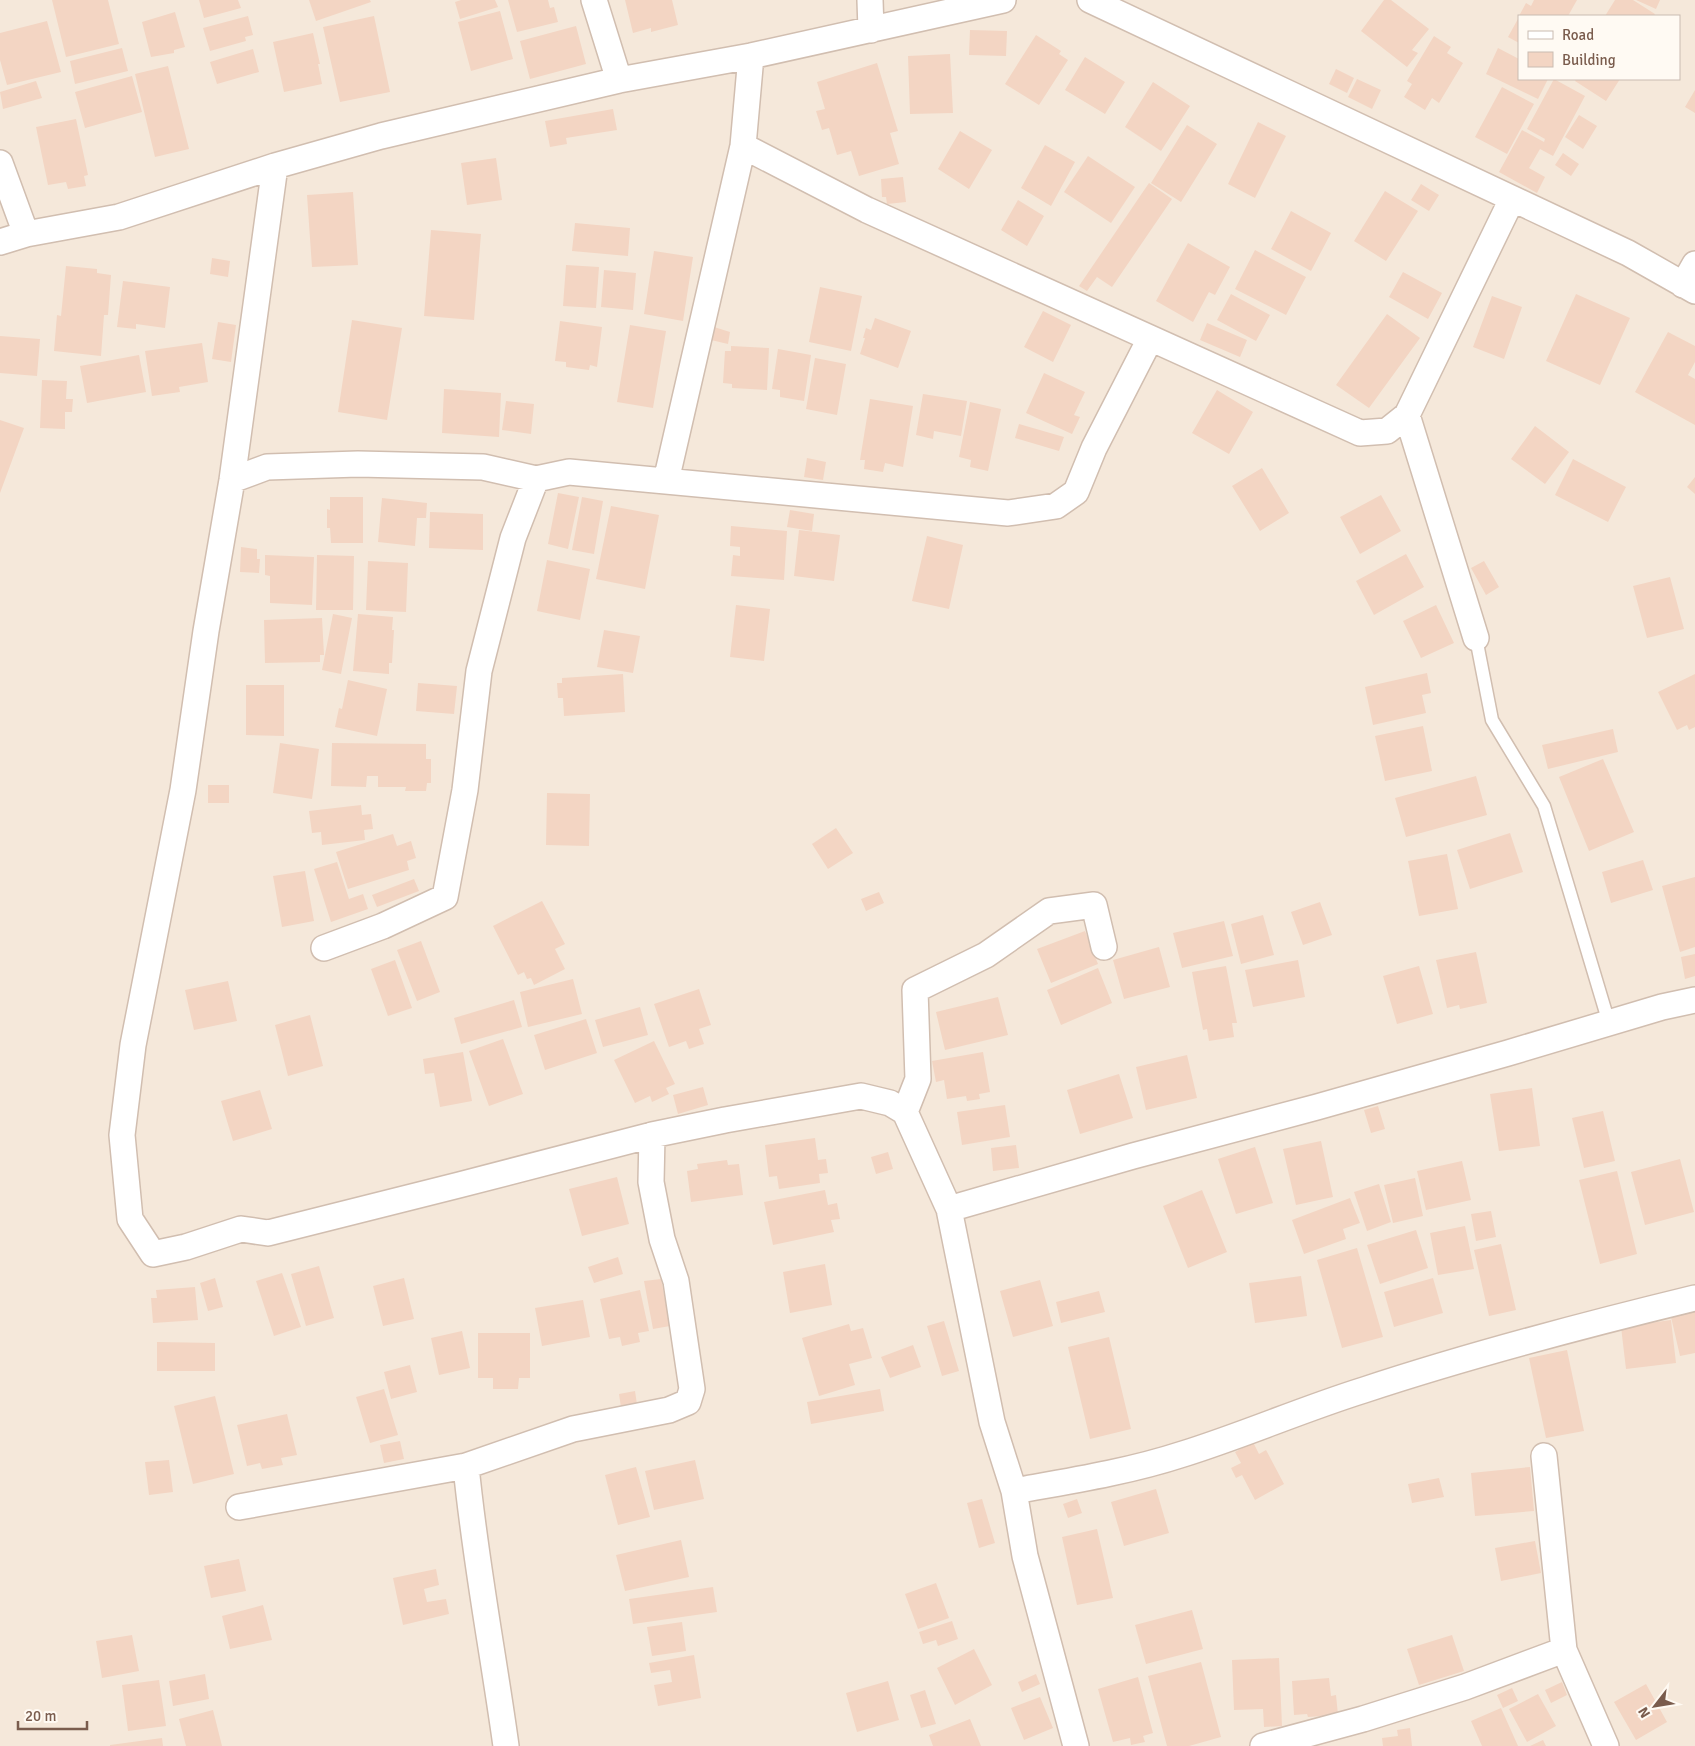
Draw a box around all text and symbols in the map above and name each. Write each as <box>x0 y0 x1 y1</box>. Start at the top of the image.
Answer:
legend <box>1518 15 1680 80</box>
text: Road <box>1562 26 1594 44</box>
text: Building <box>1562 51 1616 69</box>
north arrow <box>1630 1681 1680 1731</box>
scale bar <box>18 1698 86 1730</box>
text: N <box>1634 1704 1654 1721</box>
text: 20 m <box>25 1707 56 1725</box>

